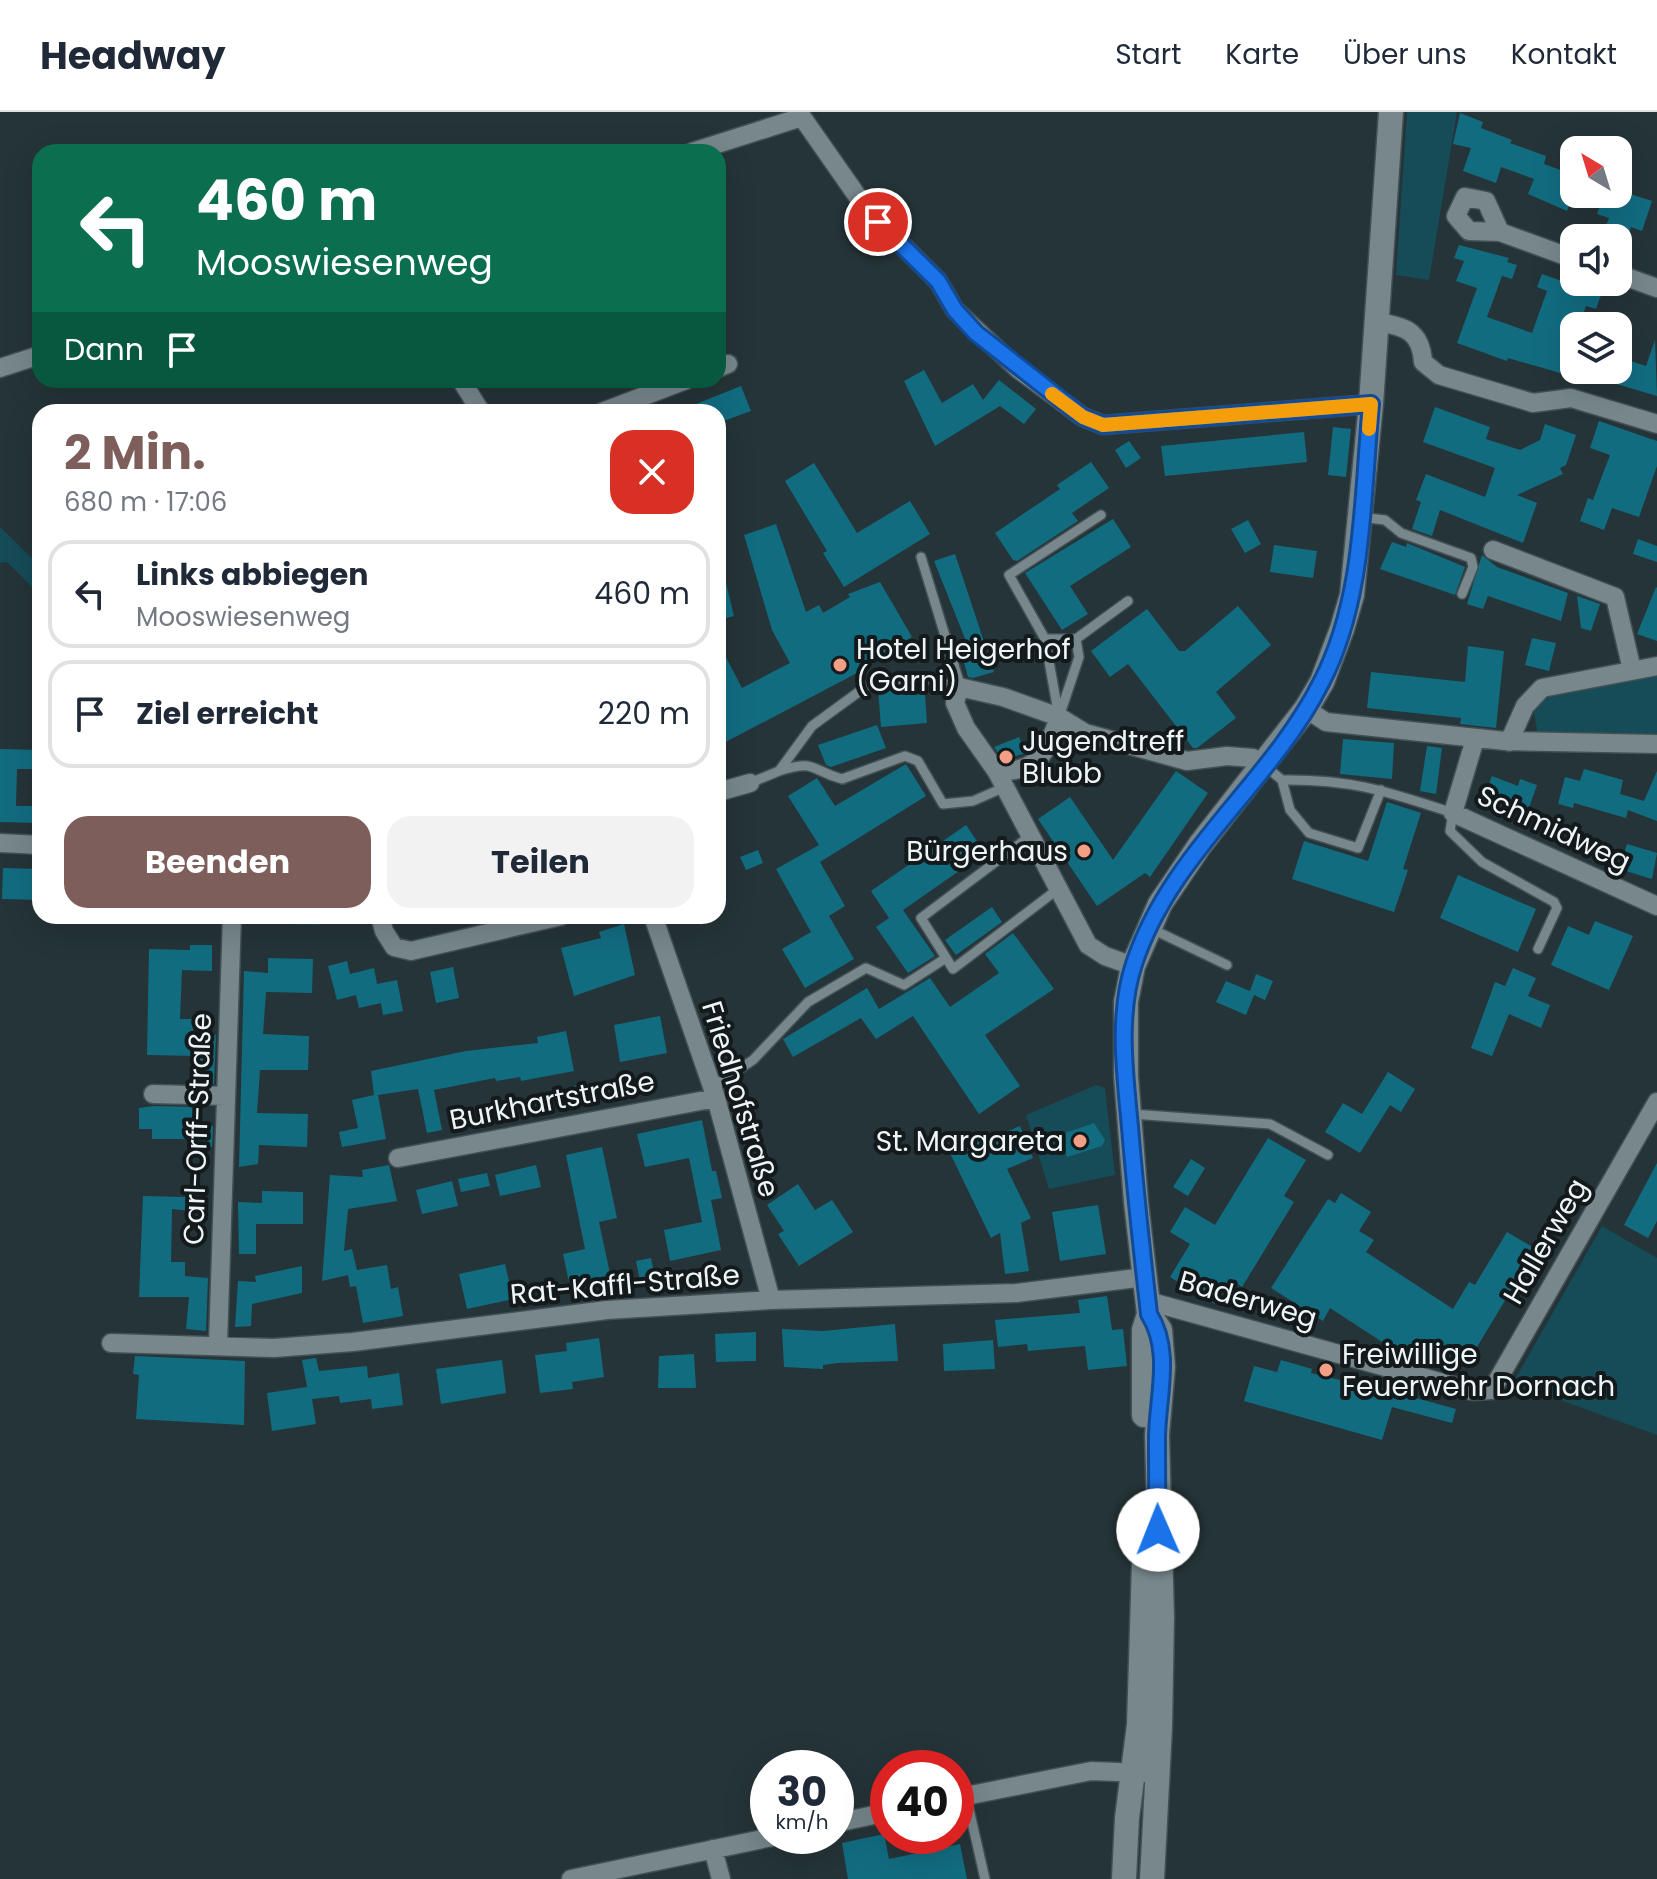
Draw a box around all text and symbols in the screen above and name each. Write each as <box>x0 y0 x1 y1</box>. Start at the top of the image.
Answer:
text: Headway <box>40 29 226 82</box>
text: Start <box>1115 35 1181 74</box>
text: Karte <box>1225 35 1299 74</box>
text: Über uns <box>1343 35 1467 74</box>
text: Kontakt <box>1511 35 1617 74</box>
north arrow <box>1560 136 1632 208</box>
map controls <box>1560 136 1632 384</box>
text: 460 m <box>196 161 377 240</box>
icon: left <box>64 176 168 280</box>
pin <box>844 188 912 256</box>
icon: arrive <box>856 200 900 244</box>
button: sound <box>1560 224 1632 296</box>
text: Mooswiesenweg <box>196 237 493 288</box>
button: layers <box>1560 312 1632 384</box>
text: Dann <box>64 328 144 371</box>
icon: arrive <box>160 328 204 372</box>
text: 2 Min. <box>64 419 206 486</box>
button: close <box>610 430 694 514</box>
text: 680 m · 17:06 <box>64 484 227 520</box>
text: Links abbiegen <box>136 553 369 596</box>
icon: left <box>68 572 112 616</box>
text: 460 m <box>594 572 690 615</box>
text: Mooswiesenweg <box>136 599 350 635</box>
place label: Hotel Heigerhof (Garni) <box>856 630 1071 701</box>
marker: Hotel Heigerhof (Garni) <box>831 656 849 674</box>
icon: arrive <box>68 692 112 736</box>
text: Ziel erreicht <box>136 692 318 735</box>
text: 220 m <box>598 692 690 735</box>
place label: Jugendtreff Blubb <box>1022 722 1184 793</box>
marker: Jugendtreff Blubb <box>997 748 1015 766</box>
street label: Schmidweg <box>1471 776 1637 881</box>
button: Beenden <box>64 816 371 908</box>
button: Teilen <box>387 816 694 908</box>
place label: Bürgerhaus <box>906 832 1068 871</box>
marker: Bürgerhaus <box>1075 842 1093 860</box>
street label: Friedhofstraße <box>692 996 789 1202</box>
street label: Carl-Orff-Straße <box>174 1012 221 1246</box>
street label: Burkhartstraße <box>446 1062 658 1139</box>
place label: St. Margareta <box>876 1122 1064 1161</box>
marker: St. Margareta <box>1071 1132 1089 1150</box>
street label: Hallerweg <box>1494 1171 1597 1311</box>
street label: Rat-Kaffl-Straße <box>509 1255 742 1314</box>
street label: Baderweg <box>1174 1261 1322 1338</box>
place label: Freiwillige Feuerwehr Dornach <box>1342 1335 1615 1406</box>
marker: Freiwillige Feuerwehr Dornach <box>1317 1361 1335 1379</box>
position arrow <box>1116 1488 1200 1572</box>
speed limit sign: 40 <box>870 1750 974 1854</box>
text: 30 <box>777 1764 827 1820</box>
text: km/h <box>775 1808 829 1836</box>

